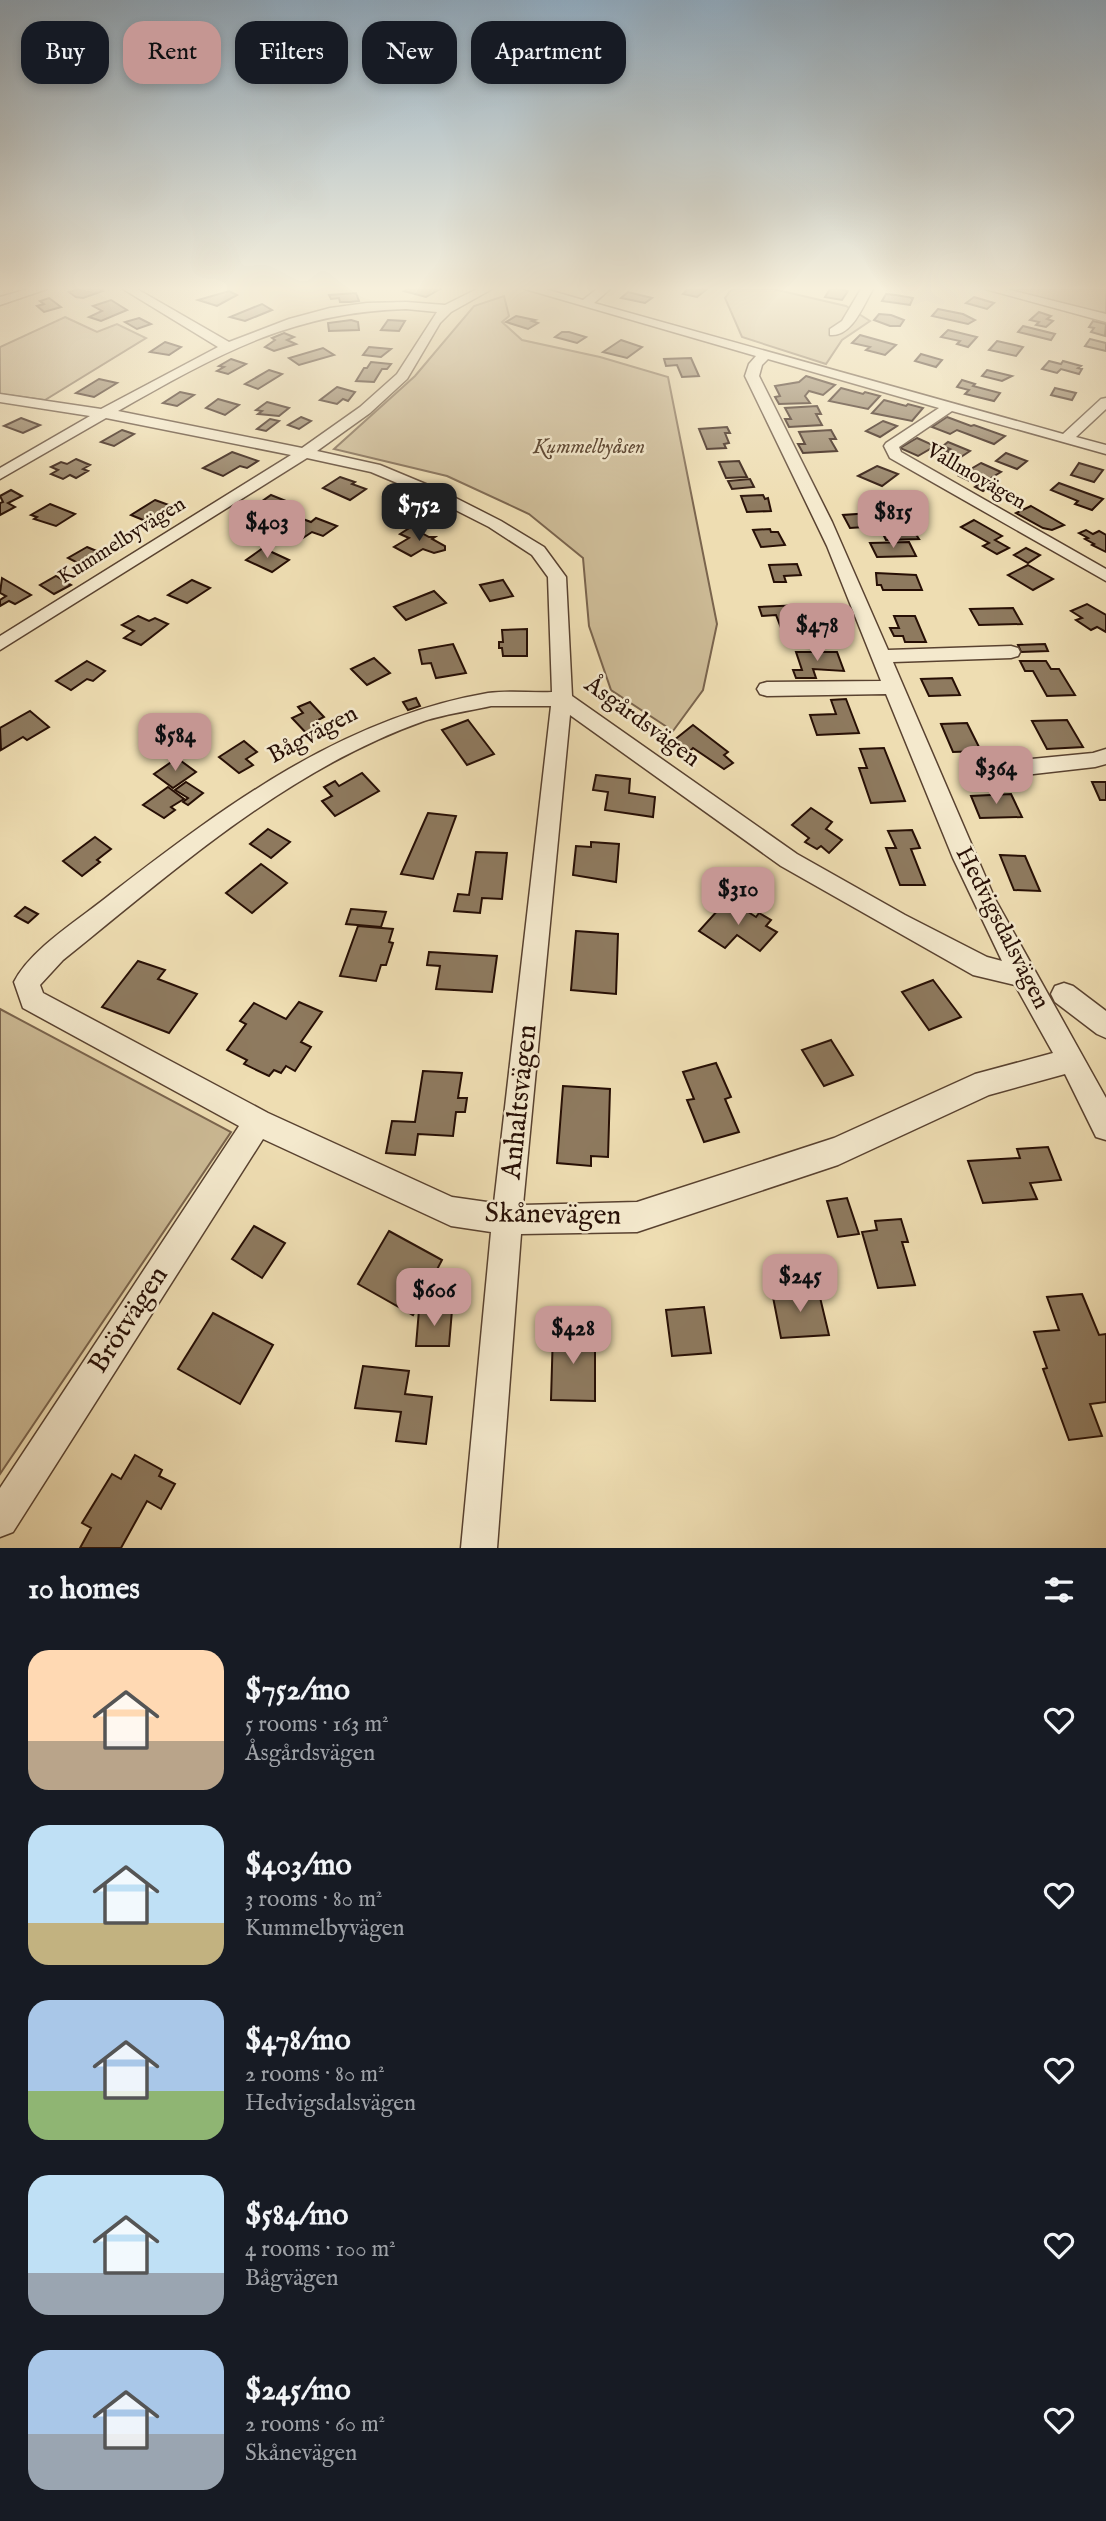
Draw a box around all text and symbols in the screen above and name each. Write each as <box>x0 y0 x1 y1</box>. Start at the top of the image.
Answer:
chip: Buy <box>21 21 109 84</box>
chip: Rent <box>123 21 221 84</box>
chip: Filters <box>235 21 348 84</box>
chip: New <box>362 21 457 84</box>
chip: Apartment <box>471 21 626 84</box>
park label: Kummelbyåsen <box>532 434 645 461</box>
street label: Vallmovägen <box>920 437 1031 516</box>
pin: $752 <box>378 484 460 543</box>
pin: $815 <box>852 490 934 550</box>
street label: Kummelbyvägen <box>53 491 191 591</box>
text: $752 <box>398 491 440 520</box>
text: $815 <box>874 498 912 527</box>
pin: $403 <box>226 500 308 560</box>
text: $403 <box>245 508 289 537</box>
pin: $478 <box>776 604 858 663</box>
text: $478 <box>795 611 839 640</box>
street label: Åsgårdsvägen <box>577 669 706 775</box>
street label: Bågvägen <box>263 698 363 772</box>
pin: $584 <box>134 714 216 773</box>
text: $584 <box>154 721 196 750</box>
pin: $364 <box>955 746 1037 806</box>
text: $364 <box>975 754 1017 783</box>
street label: Hedvigsdalsvägen <box>948 841 1056 1015</box>
pin: $310 <box>697 867 779 927</box>
text: $310 <box>717 875 759 904</box>
street label: Anhaltsvägen <box>494 1023 546 1182</box>
street label: Skånevägen <box>484 1196 622 1234</box>
pin: $245 <box>759 1254 841 1314</box>
street label: Brötvägen <box>81 1260 177 1380</box>
text: $245 <box>778 1262 822 1291</box>
pin: $606 <box>393 1268 475 1328</box>
text: $606 <box>412 1276 456 1305</box>
pin: $428 <box>532 1306 614 1366</box>
text: $428 <box>551 1314 595 1343</box>
text: 10 homes <box>28 1571 140 1609</box>
icon: filters <box>1040 1571 1078 1609</box>
text: $752/mo <box>245 1672 350 1710</box>
icon: home <box>84 1678 168 1762</box>
icon: heart <box>1040 1701 1078 1739</box>
text: 5 rooms · 163 m² <box>245 1710 389 1739</box>
text: Åsgårdsvägen <box>245 1739 375 1768</box>
text: $403/mo <box>245 1847 352 1885</box>
icon: home <box>84 1853 168 1937</box>
icon: heart <box>1040 1876 1078 1914</box>
text: 3 rooms · 80 m² <box>245 1885 382 1914</box>
text: Kummelbyvägen <box>245 1914 405 1943</box>
text: $478/mo <box>245 2022 351 2060</box>
icon: home <box>84 2028 168 2112</box>
icon: heart <box>1040 2051 1078 2089</box>
text: 2 rooms · 80 m² <box>245 2060 385 2089</box>
text: Hedvigsdalsvägen <box>245 2089 416 2118</box>
text: $584/mo <box>245 2197 348 2235</box>
icon: home <box>84 2203 168 2287</box>
icon: heart <box>1040 2226 1078 2264</box>
text: 4 rooms · 100 m² <box>245 2235 396 2264</box>
text: Bågvägen <box>245 2264 338 2293</box>
text: $245/mo <box>245 2372 351 2410</box>
icon: home <box>84 2378 168 2462</box>
icon: heart <box>1040 2401 1078 2439</box>
text: 2 rooms · 60 m² <box>245 2410 385 2439</box>
text: Skånevägen <box>245 2439 357 2468</box>

